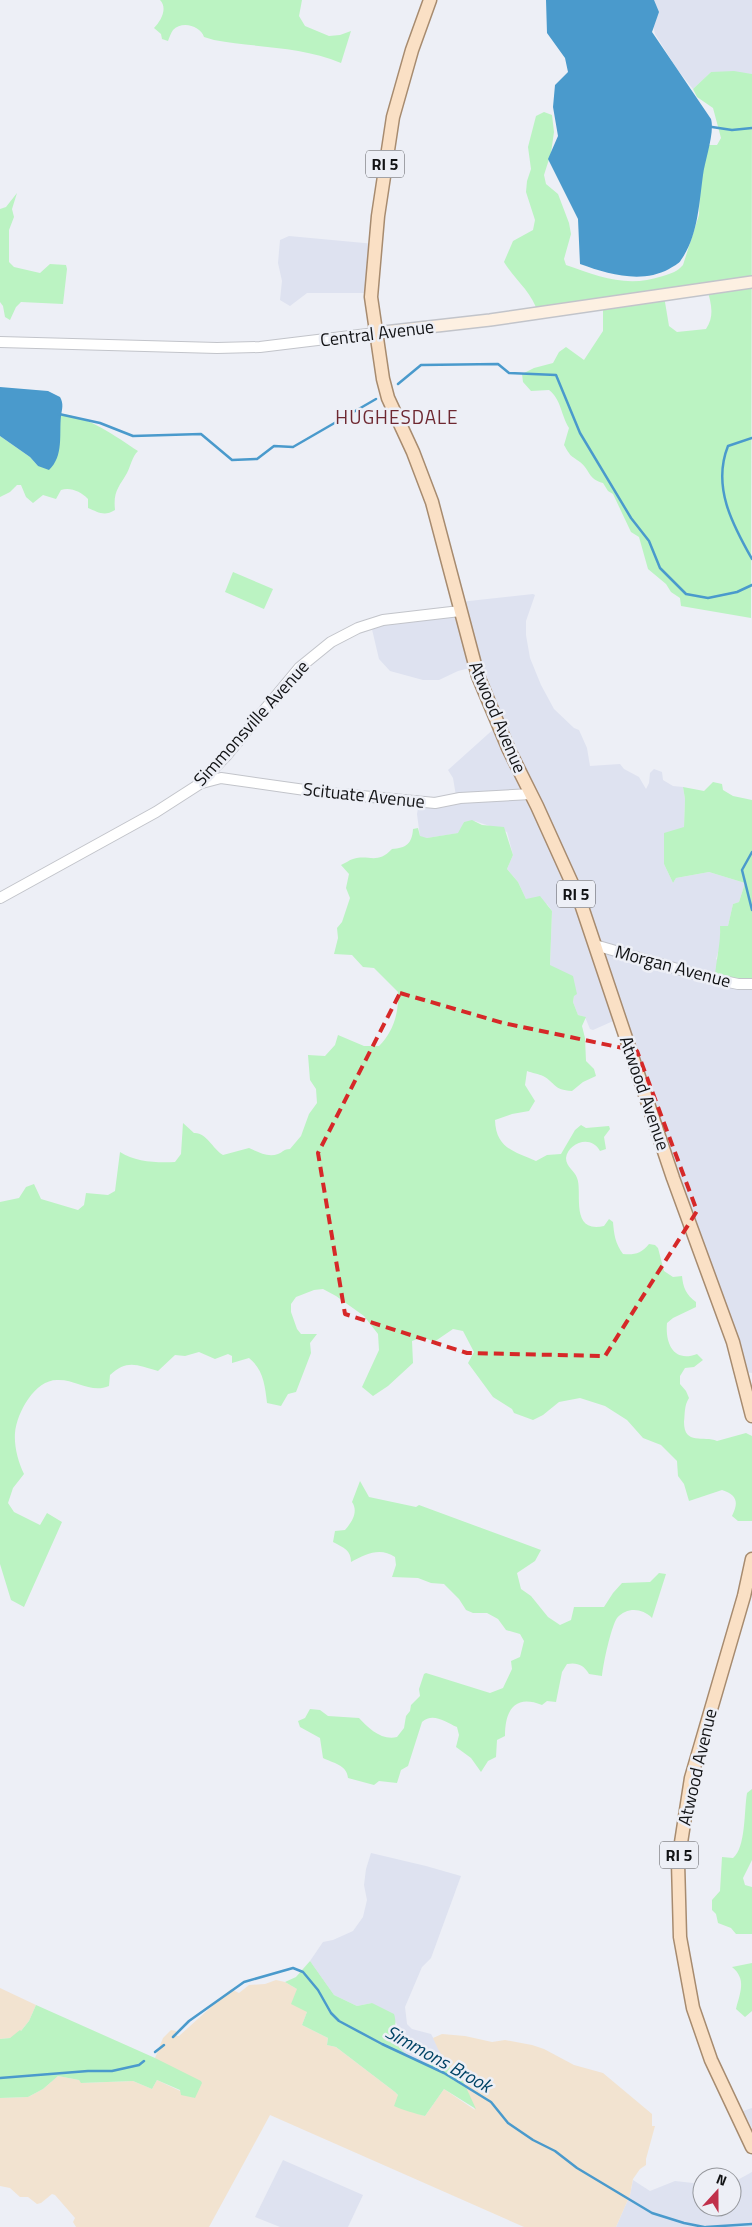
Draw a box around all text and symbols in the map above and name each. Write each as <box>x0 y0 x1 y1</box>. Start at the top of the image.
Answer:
road number: RI 5 <box>366 150 404 178</box>
street label: Central Avenue <box>319 313 435 353</box>
district label: HUGHESDALE <box>335 402 459 431</box>
street label: Simmonsville Avenue <box>187 654 315 792</box>
street label: Atwood Avenue <box>462 657 534 777</box>
street label: Scituate Avenue <box>302 775 426 815</box>
road number: RI 5 <box>557 881 595 908</box>
street label: Morgan Avenue <box>612 938 734 994</box>
street label: Atwood Avenue <box>613 1032 677 1154</box>
street label: Atwood Avenue <box>670 1706 724 1828</box>
road number: RI 5 <box>660 1842 698 1868</box>
water label: Simmons Brook <box>380 2017 500 2101</box>
north arrow <box>692 2167 742 2217</box>
text: N <box>714 2168 730 2191</box>

